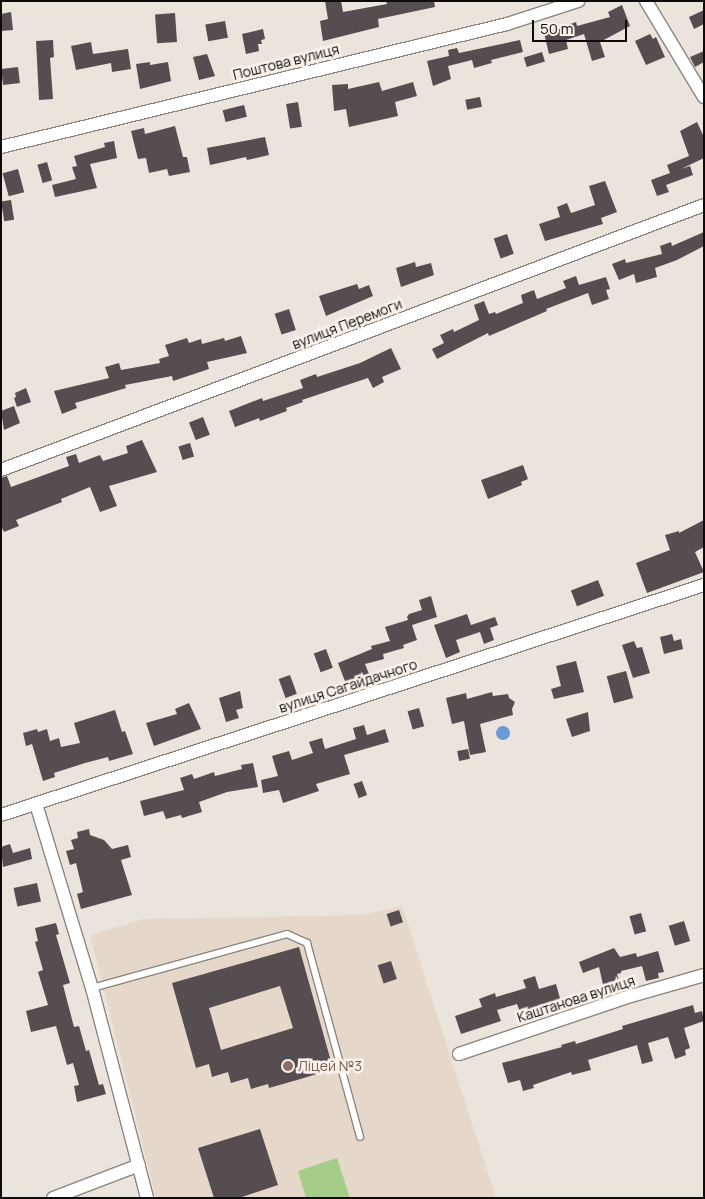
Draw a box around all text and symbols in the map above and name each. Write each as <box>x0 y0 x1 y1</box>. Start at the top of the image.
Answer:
scale bar <box>535 10 630 42</box>
text: 50 m <box>540 18 574 39</box>
street label: Поштова вулиця <box>231 41 341 83</box>
street label: вулиця Перемоги <box>290 295 404 353</box>
street label: вулиця Сагайдачного <box>277 656 419 716</box>
street label: Каштанова вулиця <box>515 972 637 1026</box>
place label: Ліцей №3 <box>298 1058 362 1074</box>
marker: Ліцей №3 <box>282 1060 294 1072</box>

